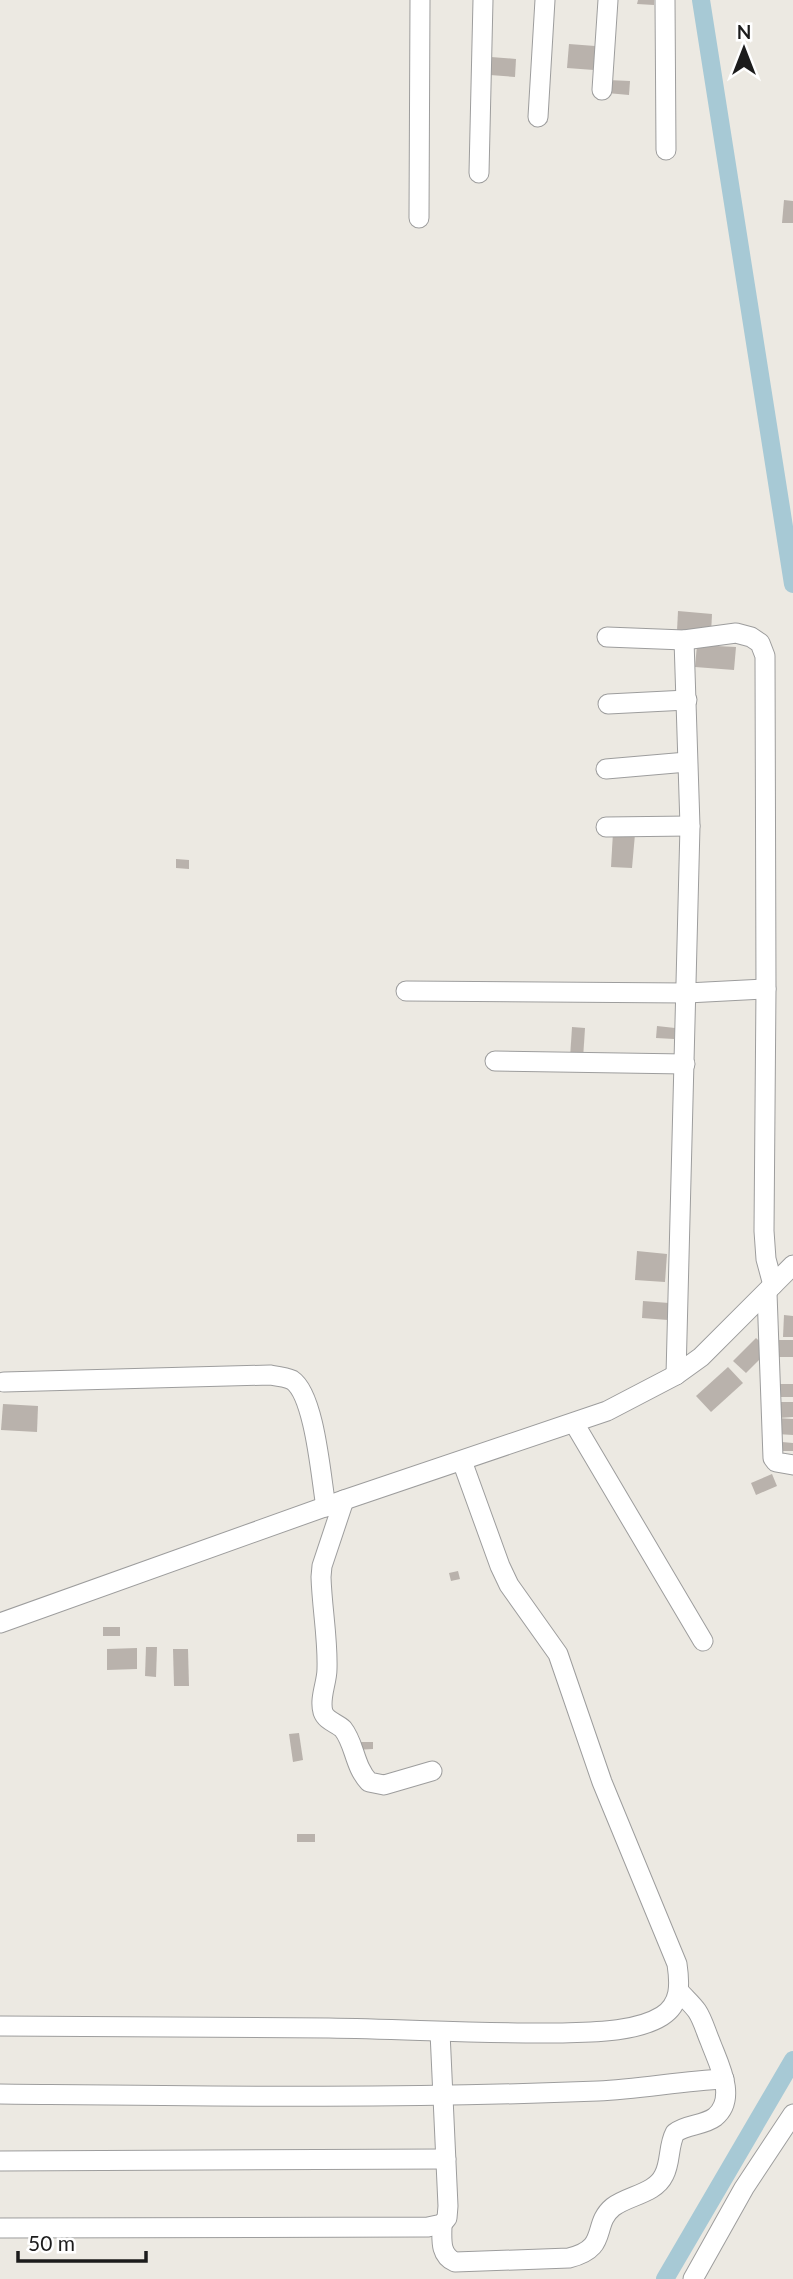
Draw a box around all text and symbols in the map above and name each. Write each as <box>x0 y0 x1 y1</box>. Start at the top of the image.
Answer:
north arrow <box>709 14 779 84</box>
text: N <box>737 20 751 43</box>
scale bar <box>18 2220 145 2264</box>
text: 50 m <box>28 2230 75 2255</box>

